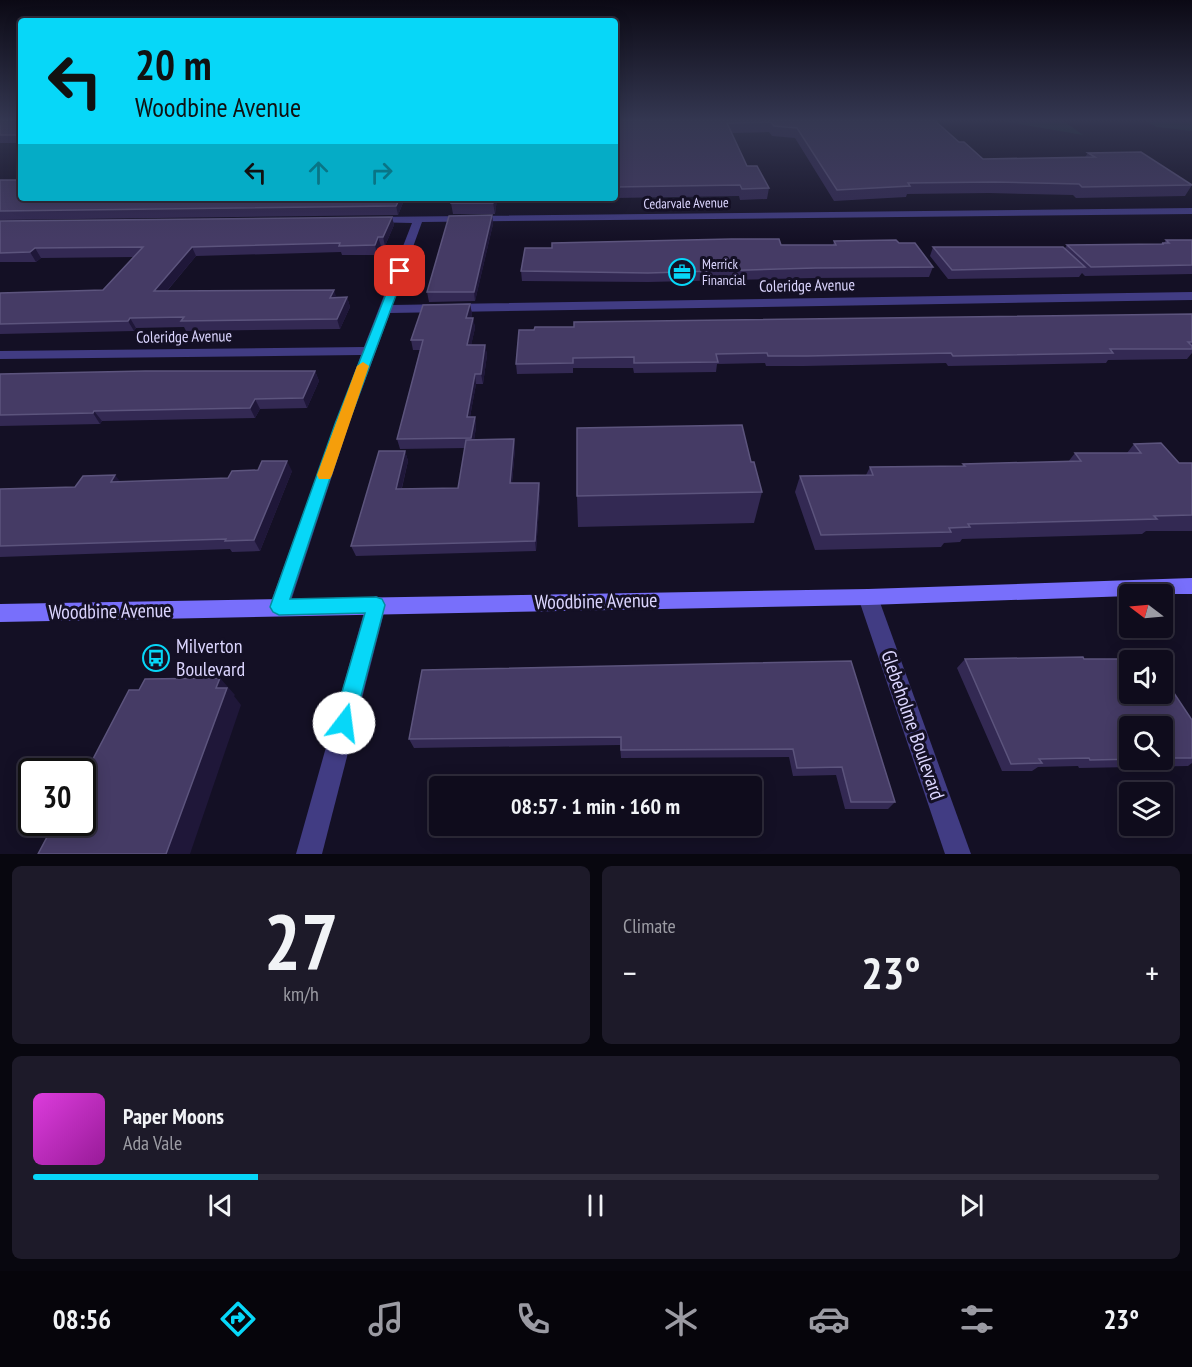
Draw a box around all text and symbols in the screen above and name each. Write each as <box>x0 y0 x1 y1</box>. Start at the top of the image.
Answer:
text: 20 m <box>135 37 212 92</box>
icon: left <box>36 42 114 120</box>
text: Woodbine Avenue <box>135 90 301 124</box>
icon: left <box>239 156 272 189</box>
icon: ahead <box>302 156 335 189</box>
icon: right <box>365 156 398 189</box>
street label: Cedarvale Avenue <box>643 193 729 213</box>
pin <box>374 245 425 296</box>
icon: arrive <box>383 254 416 287</box>
place label: Merrick Financial <box>702 255 746 289</box>
office icon: Merrick Financial <box>667 257 697 287</box>
street label: Coleridge Avenue <box>759 274 855 296</box>
street label: Coleridge Avenue <box>136 325 232 347</box>
north arrow <box>1119 584 1173 638</box>
map controls <box>1119 584 1173 836</box>
street label: Woodbine Avenue <box>534 587 658 615</box>
street label: Woodbine Avenue <box>48 597 172 625</box>
place label: Milverton Boulevard <box>176 633 245 682</box>
bus stop icon: Milverton Boulevard <box>141 643 171 673</box>
street label: Glebeholme Boulevard <box>875 647 951 803</box>
button: sound <box>1119 650 1173 704</box>
position arrow <box>312 691 376 755</box>
button: search <box>1119 716 1173 770</box>
speed limit sign: 30 <box>18 758 96 836</box>
button: layers <box>1119 782 1173 836</box>
text: 08:57 · 1 min · 160 m <box>511 792 680 820</box>
text: 27 <box>264 891 338 992</box>
text: Climate <box>623 913 676 939</box>
text: 23° <box>861 943 921 1001</box>
text: − <box>623 951 637 994</box>
text: + <box>1145 951 1159 994</box>
text: km/h <box>283 981 319 1007</box>
text: Paper Moons <box>123 1102 224 1130</box>
text: Ada Vale <box>123 1130 182 1156</box>
icon: previous <box>204 1189 237 1222</box>
icon: pause <box>579 1189 612 1222</box>
icon: next <box>955 1189 988 1222</box>
icon: directions <box>217 1298 259 1340</box>
icon: music <box>365 1298 407 1340</box>
icon: phone <box>512 1298 554 1340</box>
icon: climate <box>660 1298 702 1340</box>
icon: car <box>808 1298 850 1340</box>
icon: filters <box>956 1298 998 1340</box>
text: 08:56 <box>53 1302 111 1336</box>
text: 23° <box>1103 1302 1139 1336</box>

